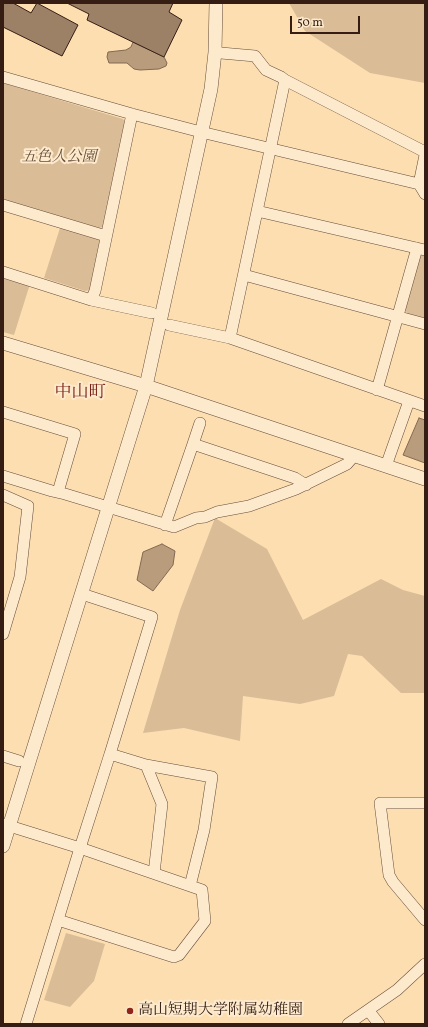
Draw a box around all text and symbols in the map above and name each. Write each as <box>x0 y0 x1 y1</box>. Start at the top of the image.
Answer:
scale bar <box>292 8 362 34</box>
text: 50 m <box>297 15 323 31</box>
park label: 五色人公園 <box>22 149 96 167</box>
district label: 中山町 <box>55 384 105 404</box>
place label: 高山短期大学附属幼稚園 <box>138 1002 303 1020</box>
marker: 高山短期大学附属幼稚園 <box>125 1006 135 1016</box>

